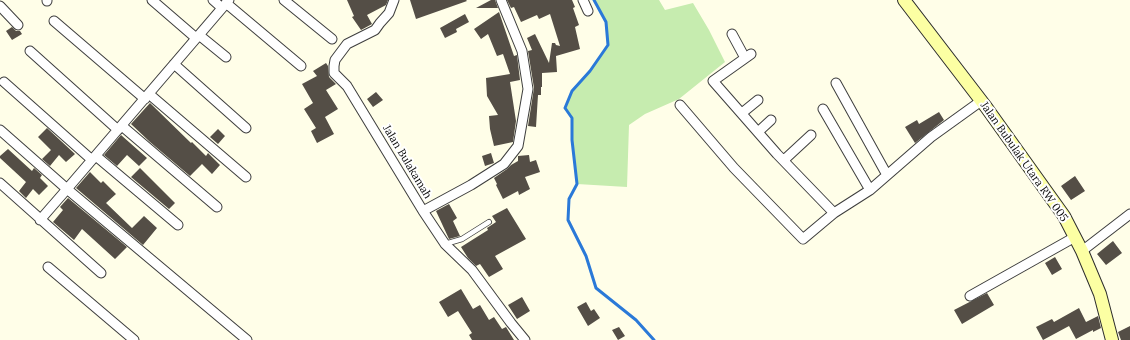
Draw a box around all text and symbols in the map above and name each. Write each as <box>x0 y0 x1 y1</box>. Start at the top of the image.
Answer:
street label: Jalan Bubulak Utara RW 005 <box>977 100 1071 224</box>
street label: Jalan Bulakamah <box>380 123 434 201</box>

